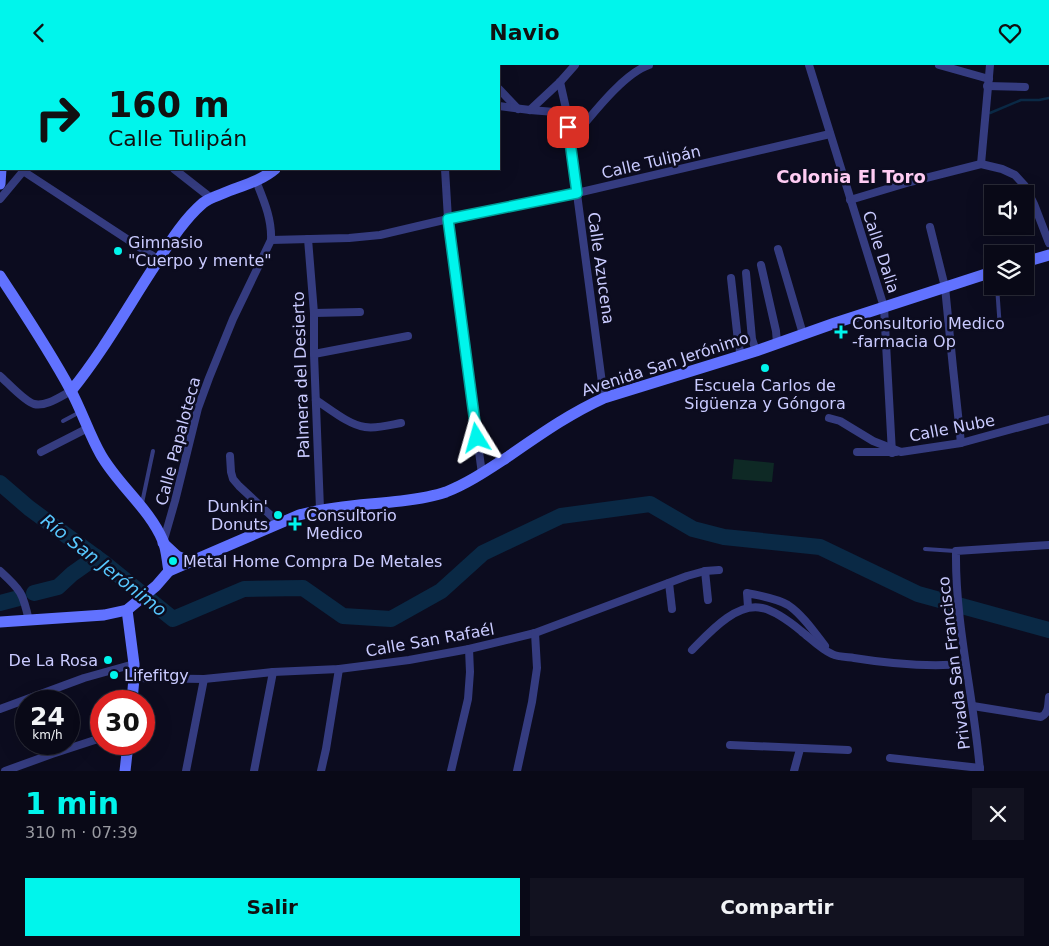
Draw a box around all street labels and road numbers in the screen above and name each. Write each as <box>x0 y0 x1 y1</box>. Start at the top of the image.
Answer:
street label: Calle Tulipán <box>600 141 702 183</box>
street label: Calle Dalia <box>859 208 903 296</box>
street label: Calle Azucena <box>584 211 618 325</box>
street label: Palmera del Desierto <box>289 291 313 459</box>
street label: Avenida San Jerónimo <box>579 328 751 400</box>
street label: Calle Papaloteca <box>152 375 204 507</box>
street label: Calle Nube <box>908 410 996 446</box>
street label: Privada San Francisco <box>934 575 974 751</box>
street label: Calle San Rafaél <box>364 619 496 661</box>

